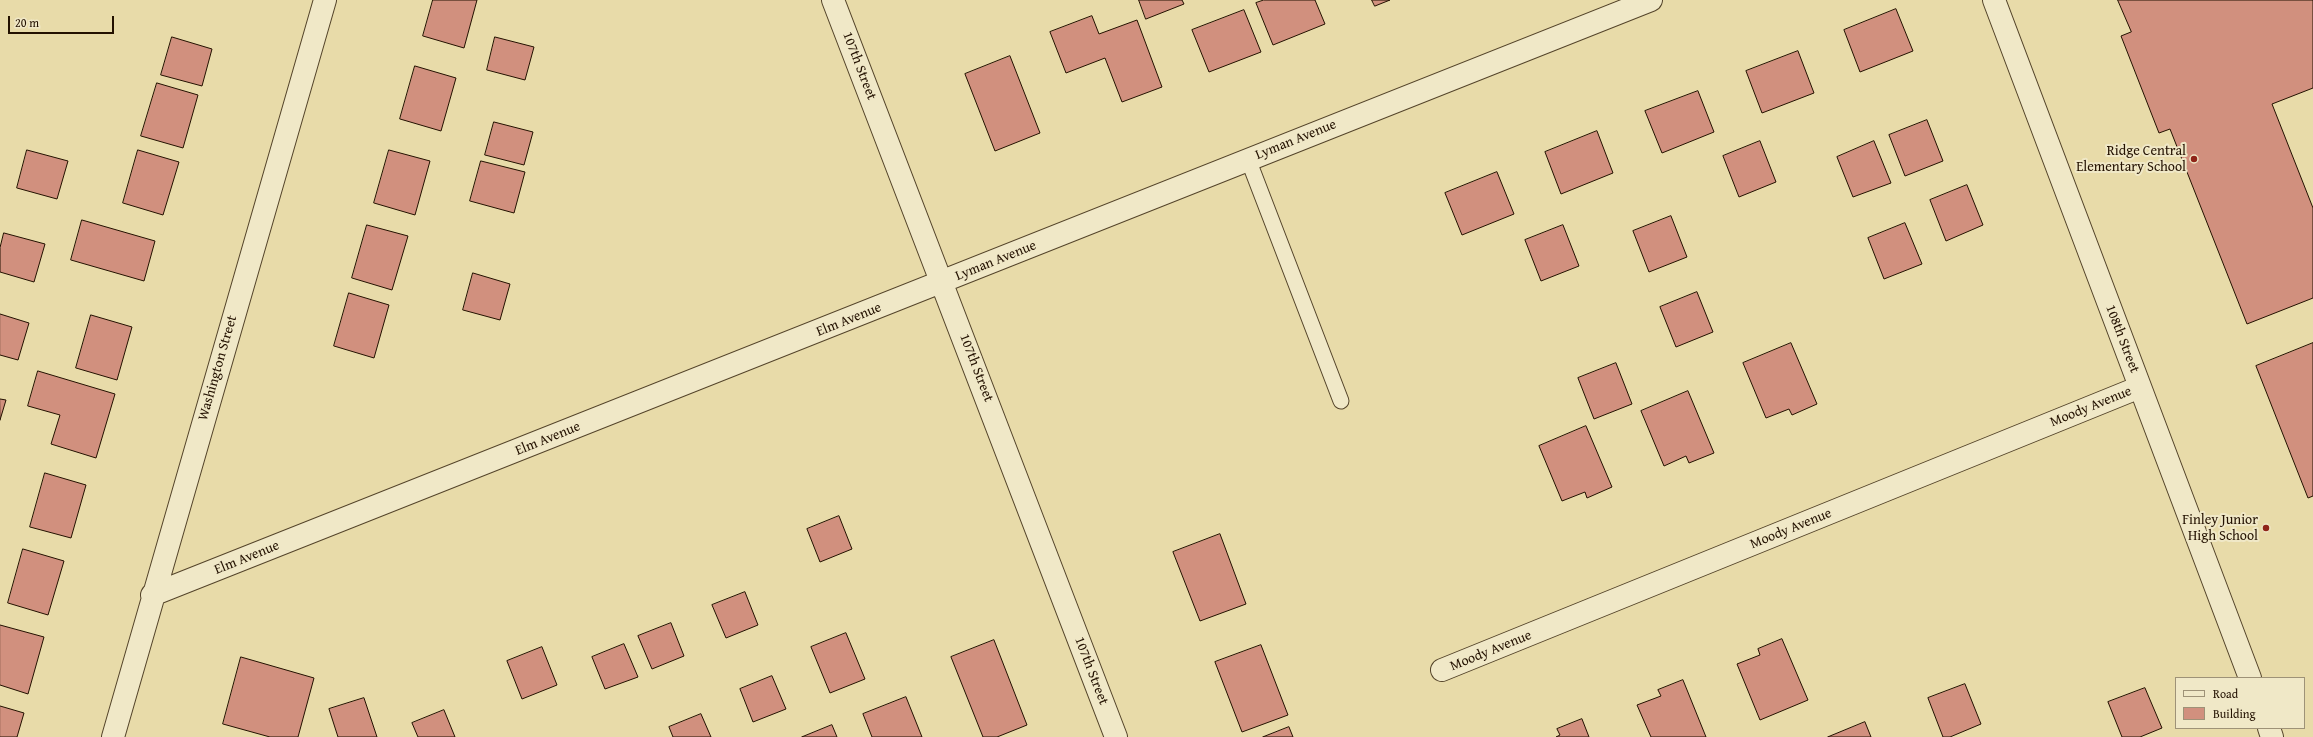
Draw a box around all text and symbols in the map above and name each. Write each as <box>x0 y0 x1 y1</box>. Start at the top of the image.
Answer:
scale bar <box>10 8 116 34</box>
text: 20 m <box>15 14 39 31</box>
street label: 107th Street <box>838 30 880 102</box>
street label: Lyman Avenue <box>1253 116 1339 164</box>
place label: Ridge Central Elementary School <box>2076 143 2186 176</box>
marker: Ridge Central Elementary School <box>2189 154 2199 164</box>
street label: Lyman Avenue <box>953 237 1039 285</box>
street label: Elm Avenue <box>814 299 884 341</box>
street label: 108th Street <box>2101 303 2143 375</box>
street label: Washington Street <box>195 313 241 423</box>
street label: 107th Street <box>955 332 997 404</box>
street label: Moody Avenue <box>2048 383 2134 431</box>
street label: Elm Avenue <box>513 418 583 460</box>
street label: Moody Avenue <box>1748 505 1834 553</box>
place label: Finley Junior High School <box>2182 512 2258 544</box>
marker: Finley Junior High School <box>2261 523 2271 533</box>
street label: Elm Avenue <box>212 537 282 579</box>
street label: Moody Avenue <box>1448 627 1534 675</box>
street label: 107th Street <box>1070 635 1112 707</box>
legend <box>2175 677 2305 729</box>
text: Road <box>2213 685 2238 702</box>
text: Building <box>2213 705 2256 722</box>

